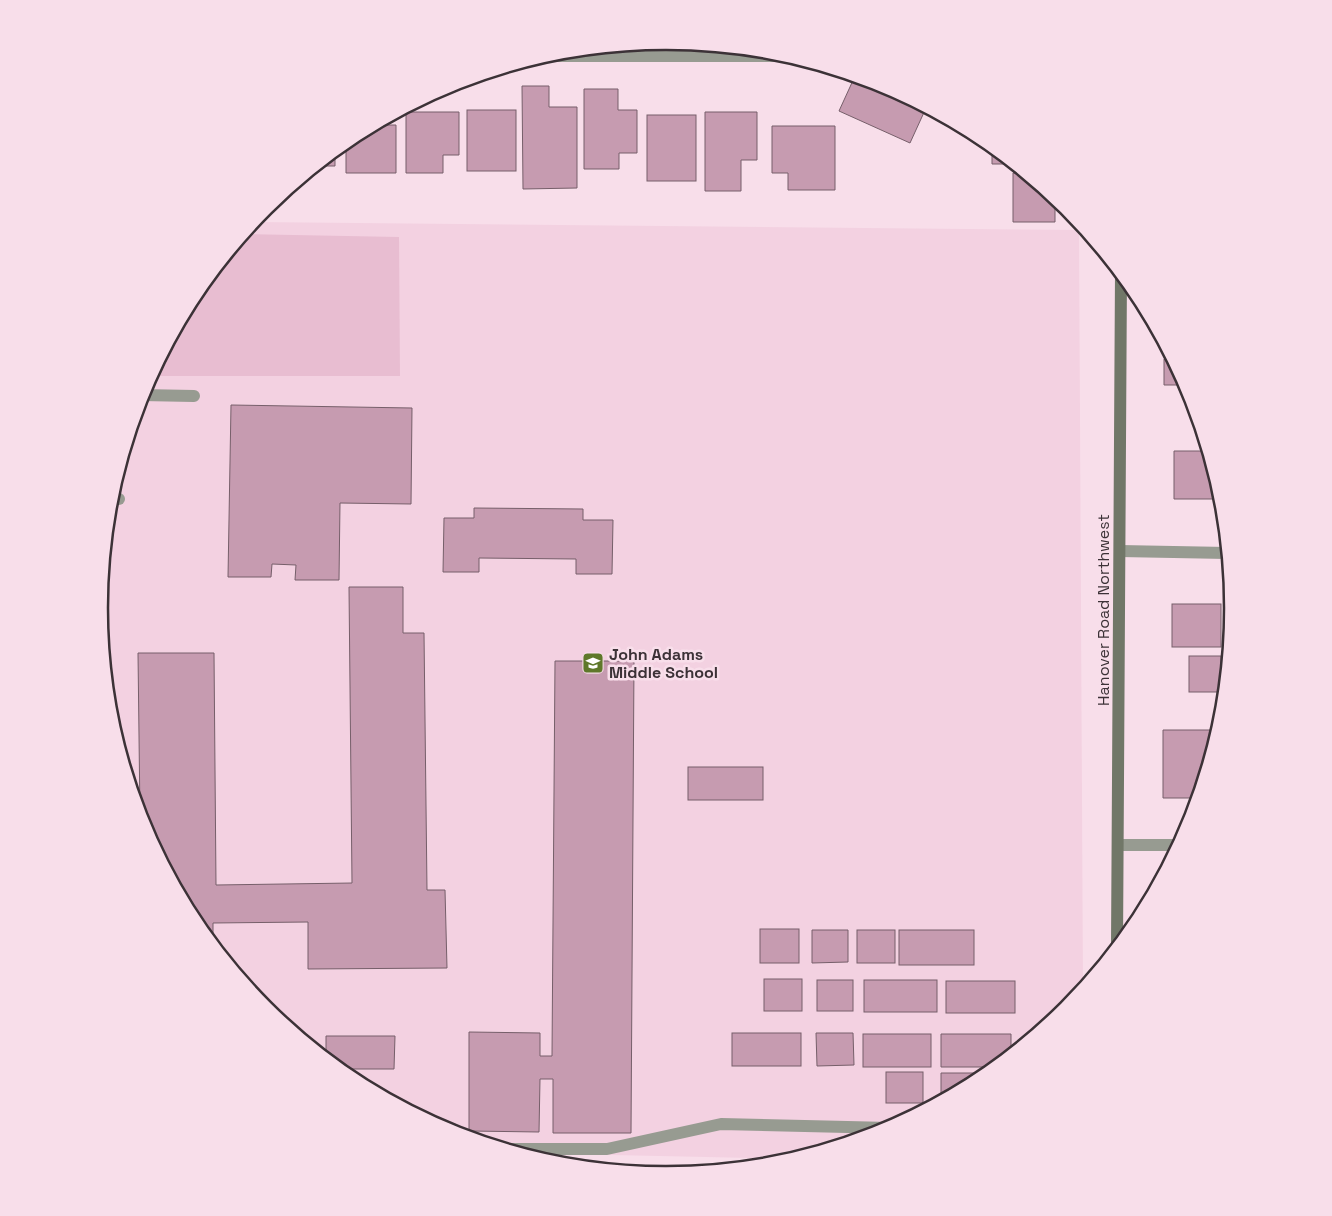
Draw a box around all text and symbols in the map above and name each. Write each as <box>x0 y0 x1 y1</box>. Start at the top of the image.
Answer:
street label: Hanover Road Northwest <box>1093 514 1114 706</box>
place label: John Adams Middle School <box>609 644 718 683</box>
school or university icon: John Adams Middle School <box>581 651 605 675</box>

